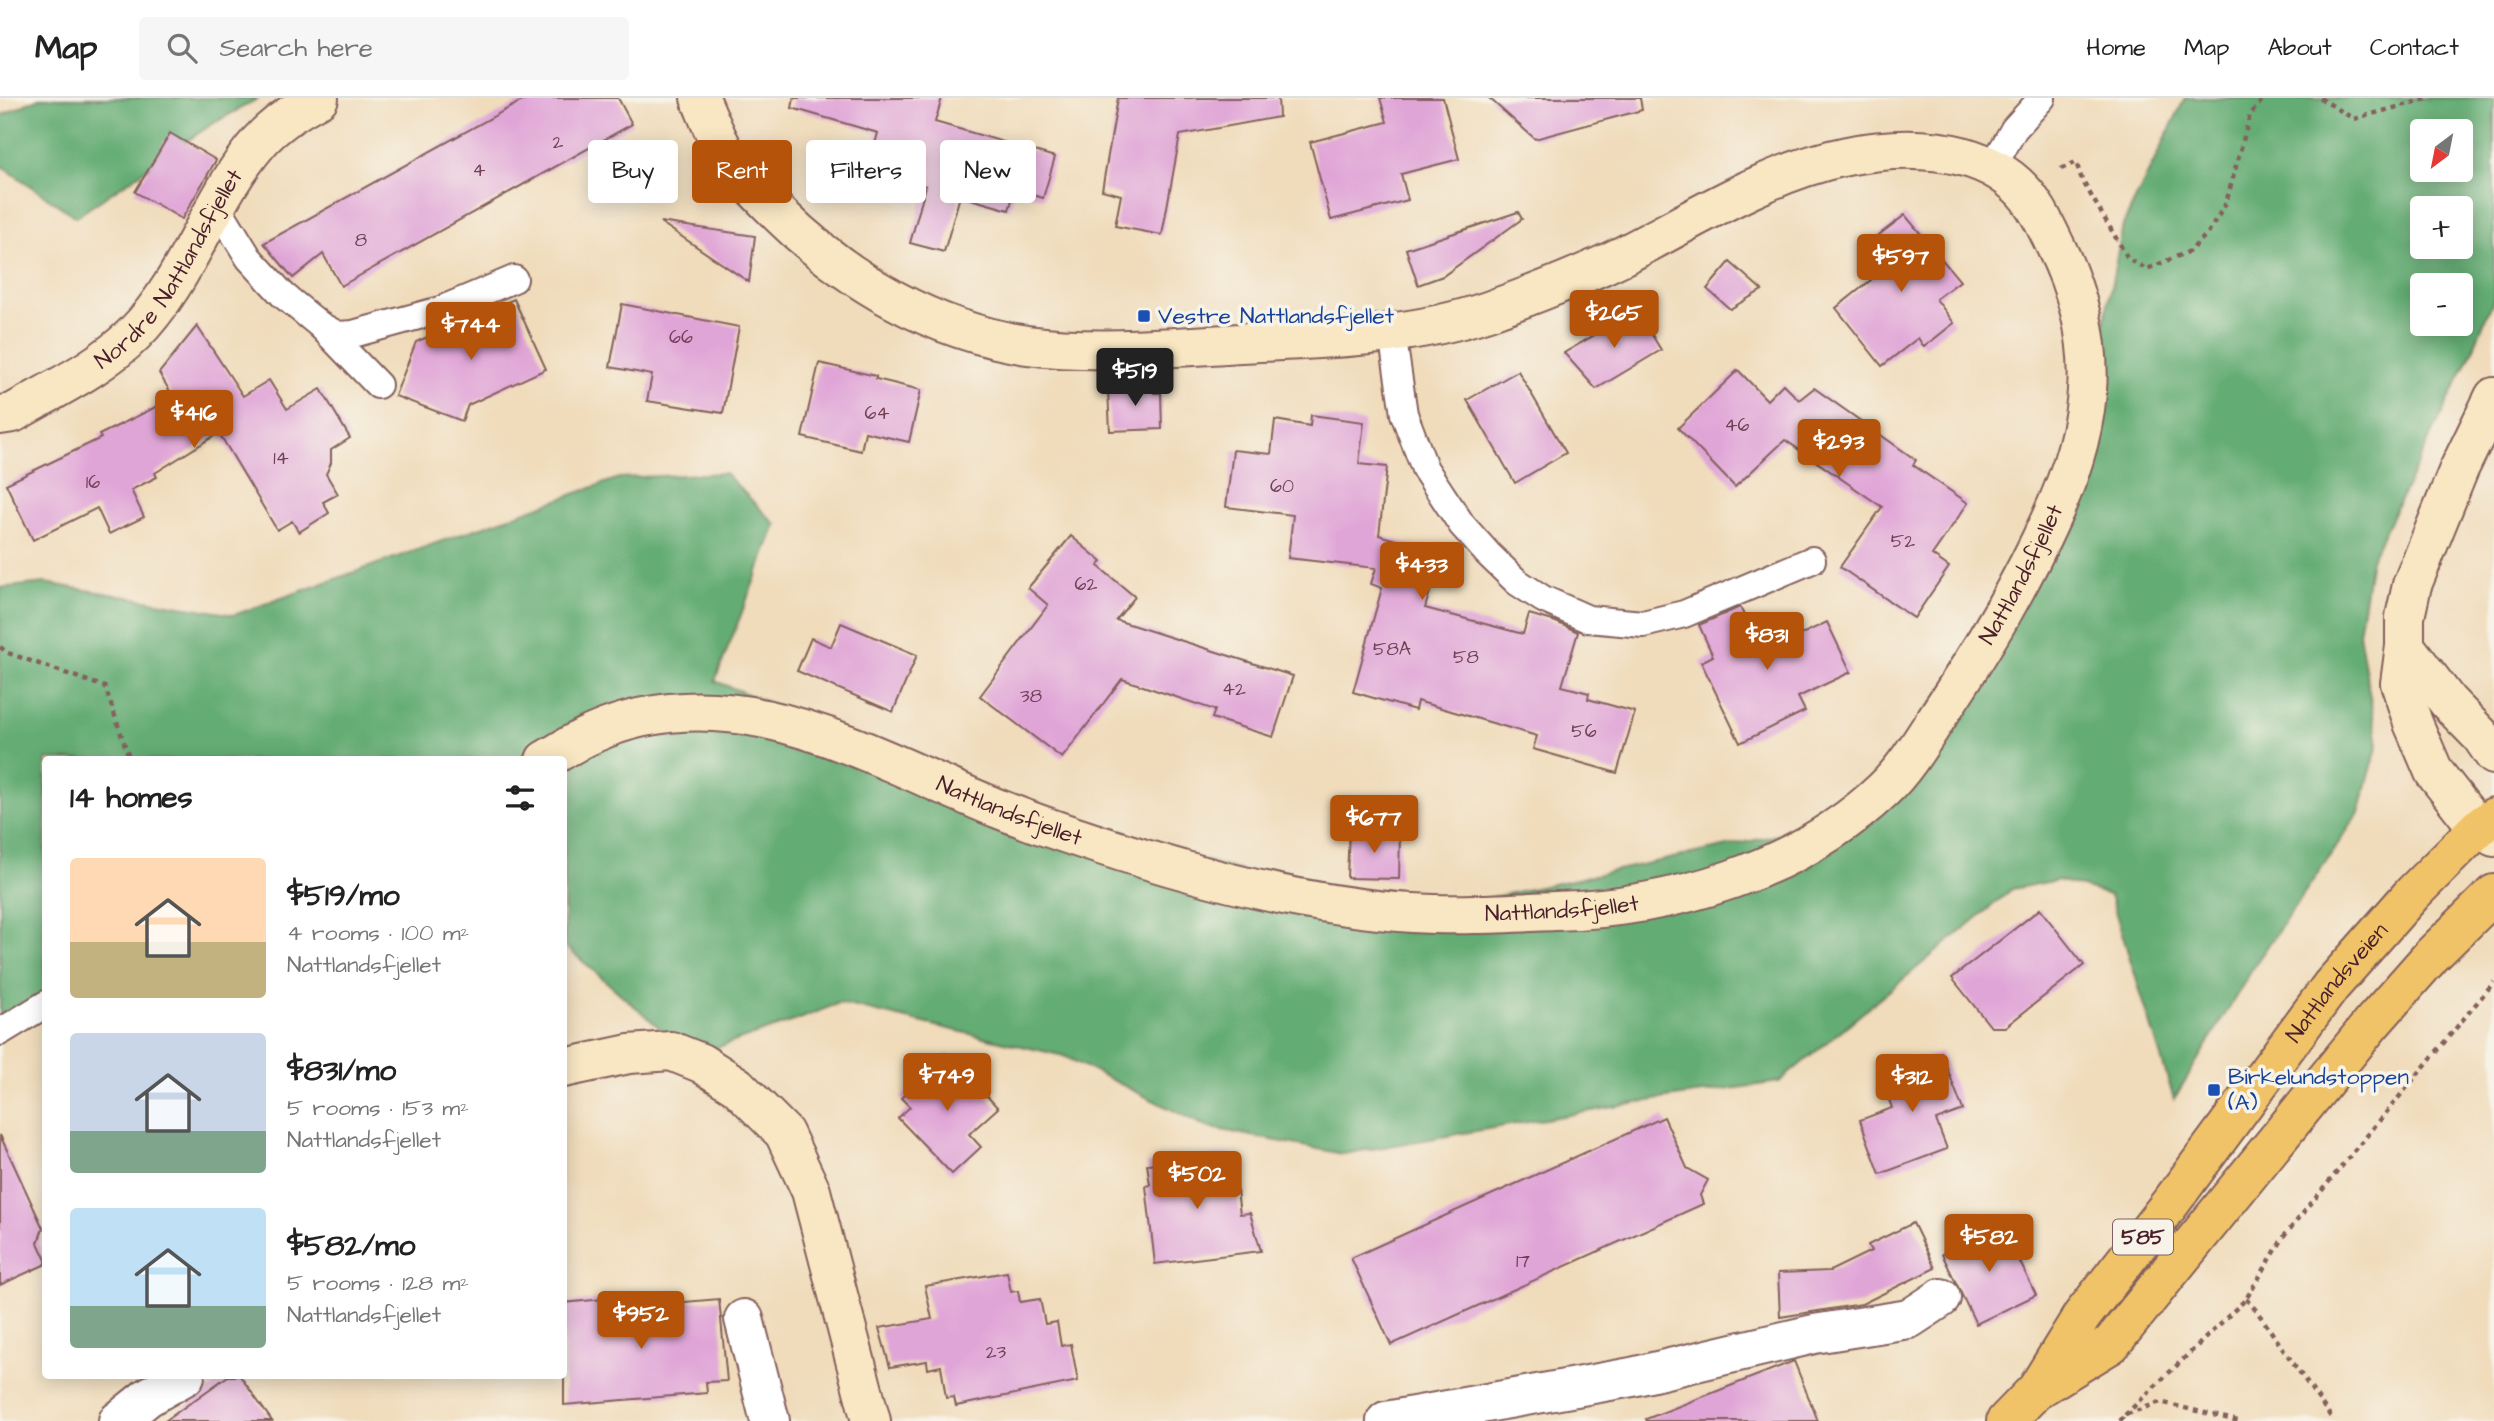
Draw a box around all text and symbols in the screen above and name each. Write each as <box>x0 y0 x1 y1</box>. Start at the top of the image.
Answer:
search box <box>139 17 629 80</box>
text: Map <box>35 25 97 71</box>
icon: search <box>163 29 201 67</box>
text: Search here <box>219 30 373 66</box>
text: Home <box>2086 31 2146 65</box>
text: Map <box>2184 31 2229 65</box>
text: About <box>2267 31 2332 65</box>
text: Contact <box>2370 31 2459 65</box>
north arrow <box>2410 119 2473 182</box>
map controls <box>2410 119 2473 336</box>
house number: 2 <box>553 129 564 156</box>
chip: Buy <box>588 140 678 203</box>
chip: Rent <box>692 140 792 203</box>
chip: Filters <box>806 140 926 203</box>
chip: New <box>940 140 1036 203</box>
house number: 4 <box>473 157 486 184</box>
street label: Nordre Nattlandsfjellet <box>88 162 251 377</box>
button: + <box>2410 196 2473 259</box>
house number: 8 <box>355 227 367 254</box>
pin: $597 <box>1860 234 1942 294</box>
text: $597 <box>1873 241 1929 273</box>
button: − <box>2410 273 2473 336</box>
pin: $265 <box>1573 290 1655 350</box>
text: $265 <box>1586 297 1642 329</box>
place label: Vestre Nattlandsfjellet <box>1158 300 1395 332</box>
pin: $744 <box>430 302 512 362</box>
marker: Vestre Nattlandsfjellet <box>1136 308 1152 324</box>
text: $744 <box>442 309 500 341</box>
house number: 66 <box>669 324 693 351</box>
pin: $519 <box>1094 348 1176 408</box>
text: $519 <box>1112 355 1158 387</box>
pin: $416 <box>153 390 235 450</box>
text: $416 <box>171 397 217 429</box>
house number: 64 <box>865 400 889 427</box>
house number: 46 <box>1725 412 1750 439</box>
pin: $293 <box>1798 420 1880 479</box>
text: $293 <box>1814 426 1864 458</box>
house number: 14 <box>273 445 289 472</box>
house number: 16 <box>86 469 100 496</box>
house number: 60 <box>1270 473 1294 500</box>
street label: Nattlandsfjellet <box>1971 499 2071 651</box>
house number: 52 <box>1891 528 1915 555</box>
pin: $433 <box>1381 542 1463 602</box>
text: $433 <box>1396 549 1448 581</box>
house number: 62 <box>1075 571 1098 598</box>
pin: $831 <box>1726 612 1808 672</box>
text: $831 <box>1746 619 1788 651</box>
house number: 58A <box>1373 636 1411 663</box>
house number: 58 <box>1453 644 1479 671</box>
house number: 42 <box>1222 676 1246 703</box>
house number: 38 <box>1020 683 1042 710</box>
house number: 56 <box>1571 718 1597 745</box>
street label: Nattlandsfjellet <box>931 768 1087 854</box>
text: 14 homes <box>70 777 193 819</box>
icon: filters <box>501 779 539 817</box>
pin: $677 <box>1333 796 1415 855</box>
text: $677 <box>1346 802 1402 834</box>
text: $519/mo <box>287 875 400 917</box>
icon: home <box>126 886 210 970</box>
street label: Nattlandsfjellet <box>1484 887 1642 930</box>
street label: Nattlandsveien <box>2278 916 2396 1049</box>
text: 4 rooms · 100 m² <box>287 917 469 949</box>
text: Nattlandsfjellet <box>287 949 441 981</box>
text: $831/mo <box>287 1050 396 1092</box>
pin: $749 <box>906 1054 988 1113</box>
pin: $312 <box>1871 1054 1953 1114</box>
text: $749 <box>919 1060 975 1092</box>
icon: home <box>126 1061 210 1145</box>
text: $312 <box>1892 1061 1932 1093</box>
place label: Birkelundstoppen (A) <box>2228 1061 2409 1119</box>
marker: Birkelundstoppen (A) <box>2206 1082 2222 1098</box>
text: 5 rooms · 153 m² <box>287 1092 469 1124</box>
text: Nattlandsfjellet <box>287 1124 441 1156</box>
pin: $502 <box>1156 1152 1238 1211</box>
text: $502 <box>1169 1158 1225 1190</box>
pin: $582 <box>1948 1214 2030 1274</box>
road number: 585 <box>2113 1220 2173 1254</box>
text: $582 <box>1960 1221 2018 1253</box>
text: $582/mo <box>287 1225 415 1267</box>
icon: home <box>126 1236 210 1320</box>
house number: 17 <box>1516 1248 1530 1275</box>
text: 5 rooms · 128 m² <box>287 1267 469 1299</box>
pin: $952 <box>600 1292 682 1351</box>
text: $952 <box>613 1298 669 1330</box>
text: Nattlandsfjellet <box>287 1299 441 1331</box>
house number: 23 <box>986 1339 1007 1366</box>

